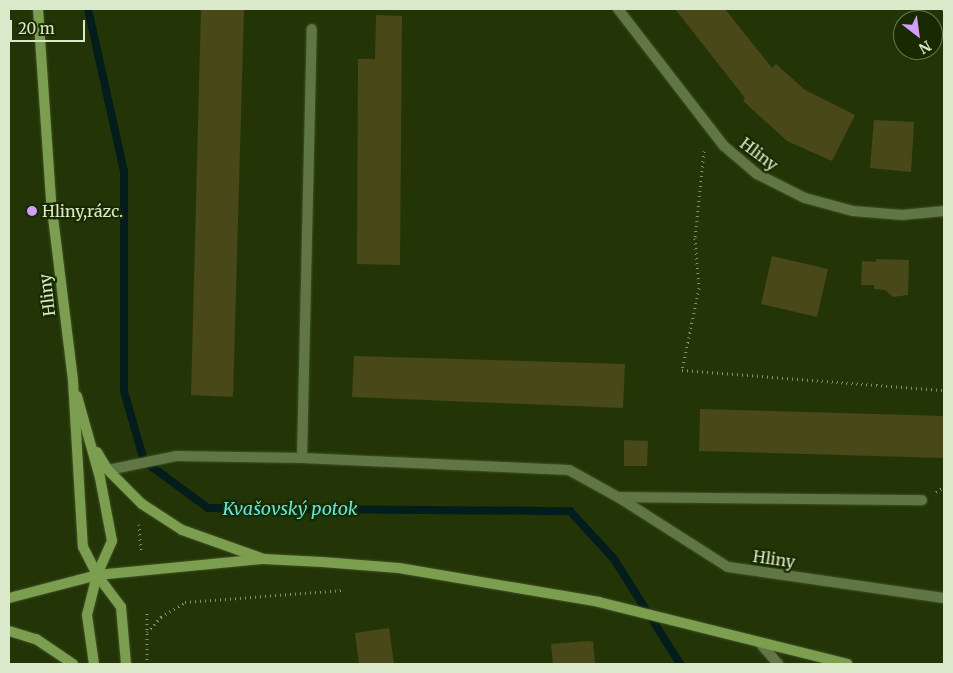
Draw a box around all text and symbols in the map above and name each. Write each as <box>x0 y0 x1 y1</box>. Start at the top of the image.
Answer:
scale bar <box>12 10 88 42</box>
north arrow <box>893 10 943 60</box>
text: 20 m <box>18 19 55 38</box>
text: N <box>916 37 934 58</box>
street label: Hliny <box>736 134 782 174</box>
place label: Hliny,rázc. <box>42 201 123 221</box>
marker: Hliny,rázc. <box>26 205 38 217</box>
street label: Hliny <box>35 273 59 317</box>
water label: Kvašovský potok <box>222 498 358 520</box>
street label: Hliny <box>752 547 796 571</box>

